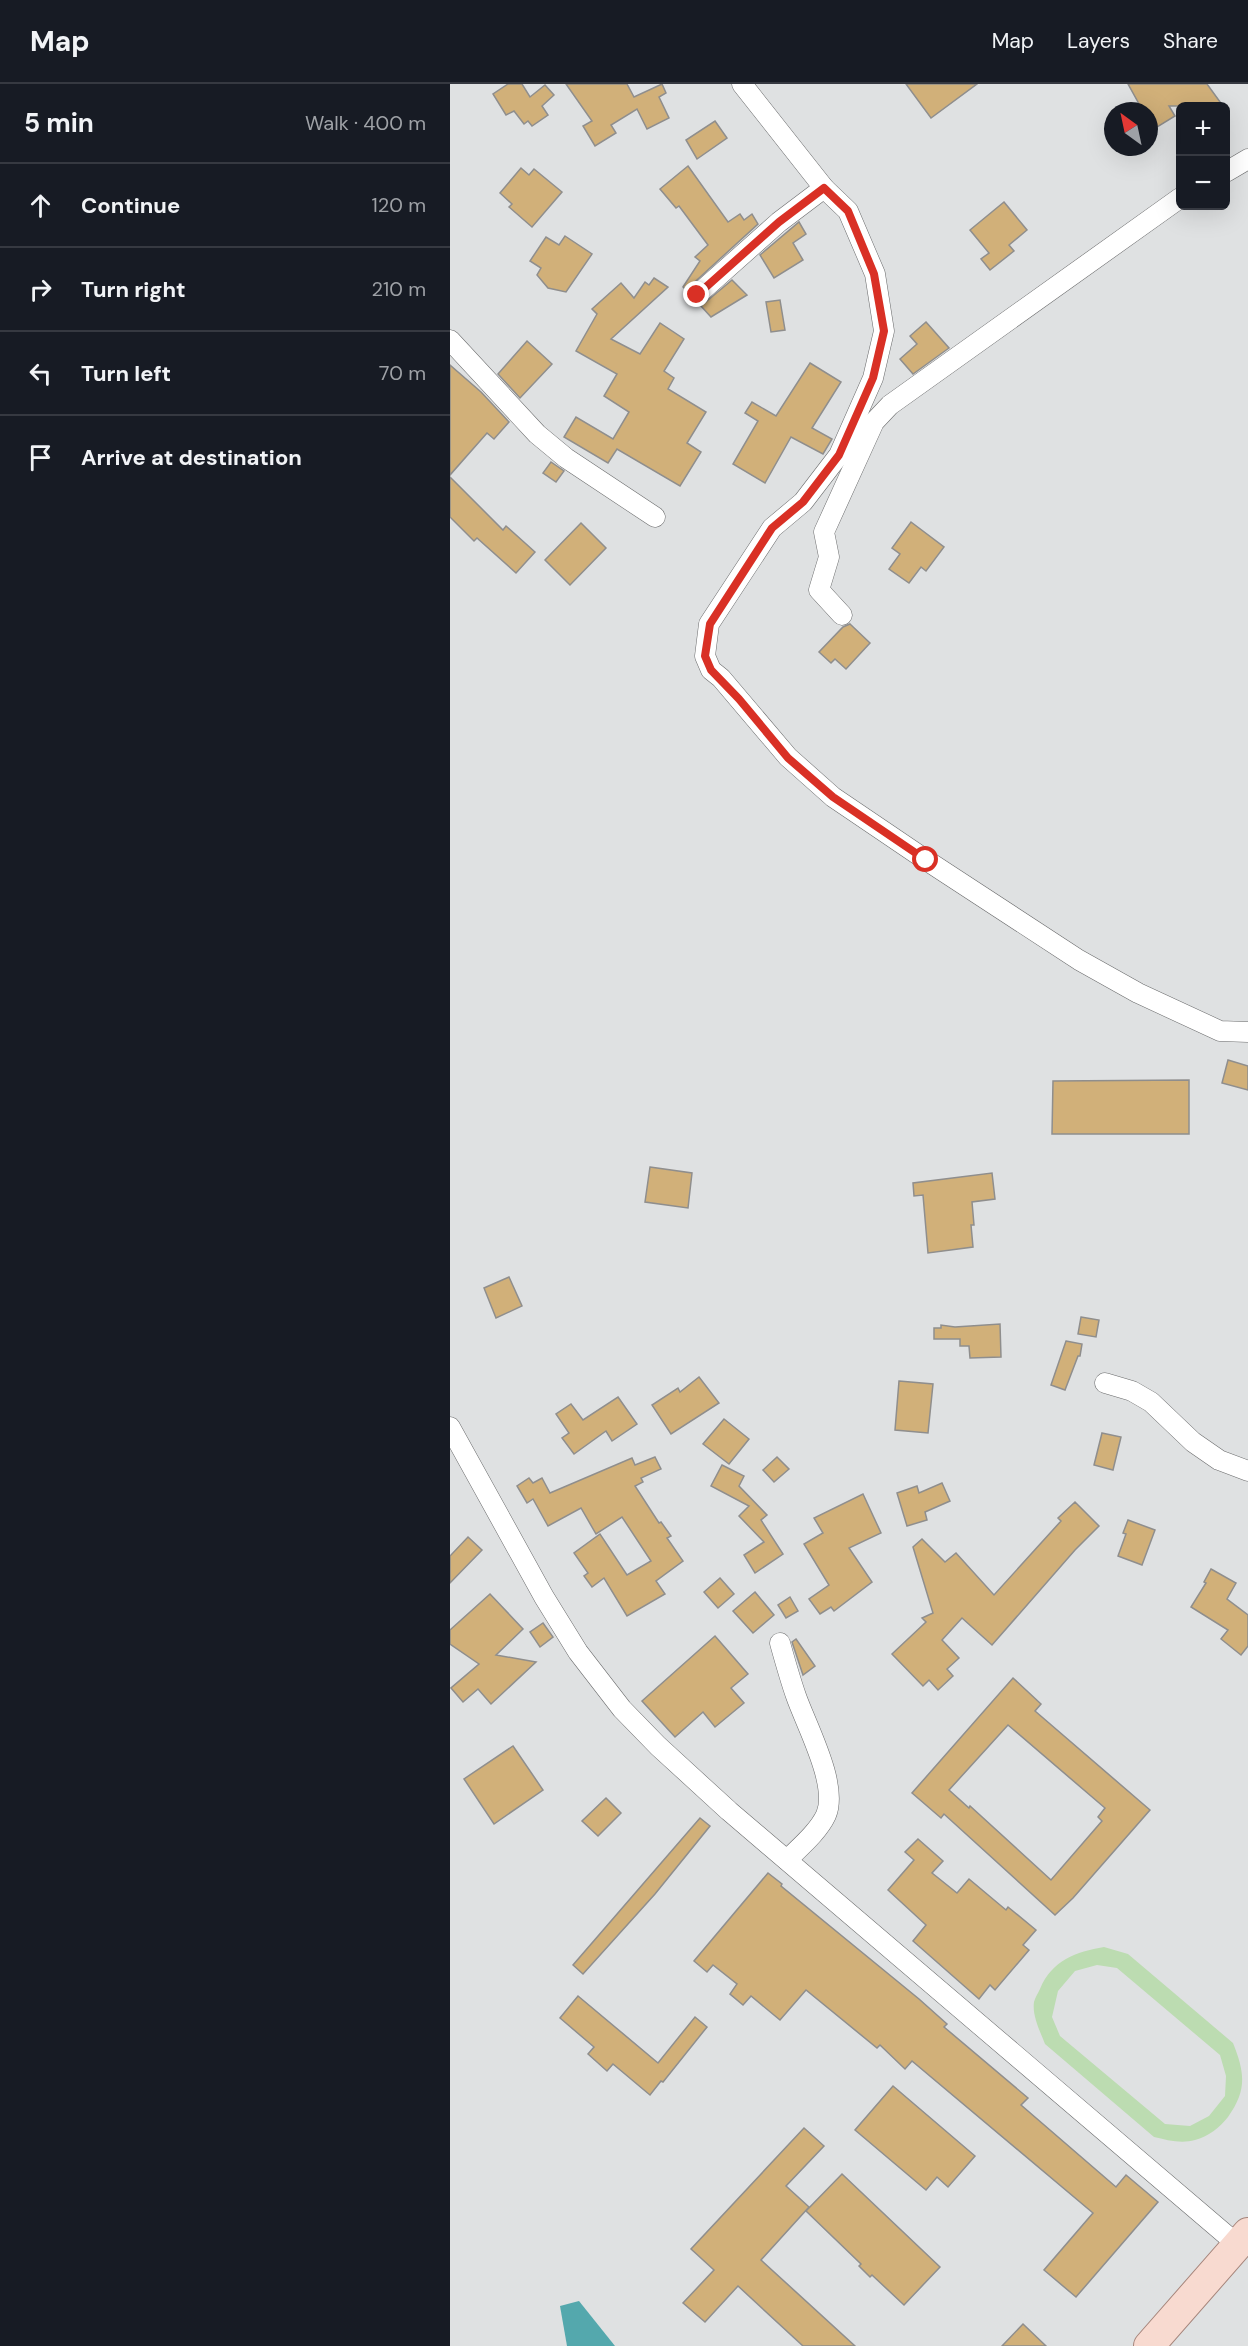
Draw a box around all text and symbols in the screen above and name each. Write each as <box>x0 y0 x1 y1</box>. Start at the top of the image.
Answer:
text: Map <box>30 23 90 60</box>
text: Map <box>992 27 1034 55</box>
text: Layers <box>1067 27 1130 55</box>
text: Share <box>1163 27 1218 55</box>
north arrow <box>1104 102 1158 156</box>
map controls <box>1176 102 1230 210</box>
button: + <box>1176 102 1230 156</box>
text: 5 min <box>24 106 94 140</box>
text: Walk · 400 m <box>305 110 426 136</box>
button: − <box>1176 156 1230 210</box>
icon: ahead <box>24 189 57 222</box>
text: Continue <box>81 191 180 220</box>
text: 120 m <box>372 192 426 218</box>
icon: right <box>24 273 57 306</box>
text: Turn right <box>81 275 186 304</box>
text: 210 m <box>371 276 426 302</box>
route end <box>683 281 709 307</box>
icon: left <box>24 357 57 390</box>
text: Turn left <box>81 359 171 388</box>
text: 70 m <box>379 360 426 386</box>
icon: arrive <box>24 441 57 474</box>
text: Arrive at destination <box>81 443 302 472</box>
route start <box>912 846 938 872</box>

